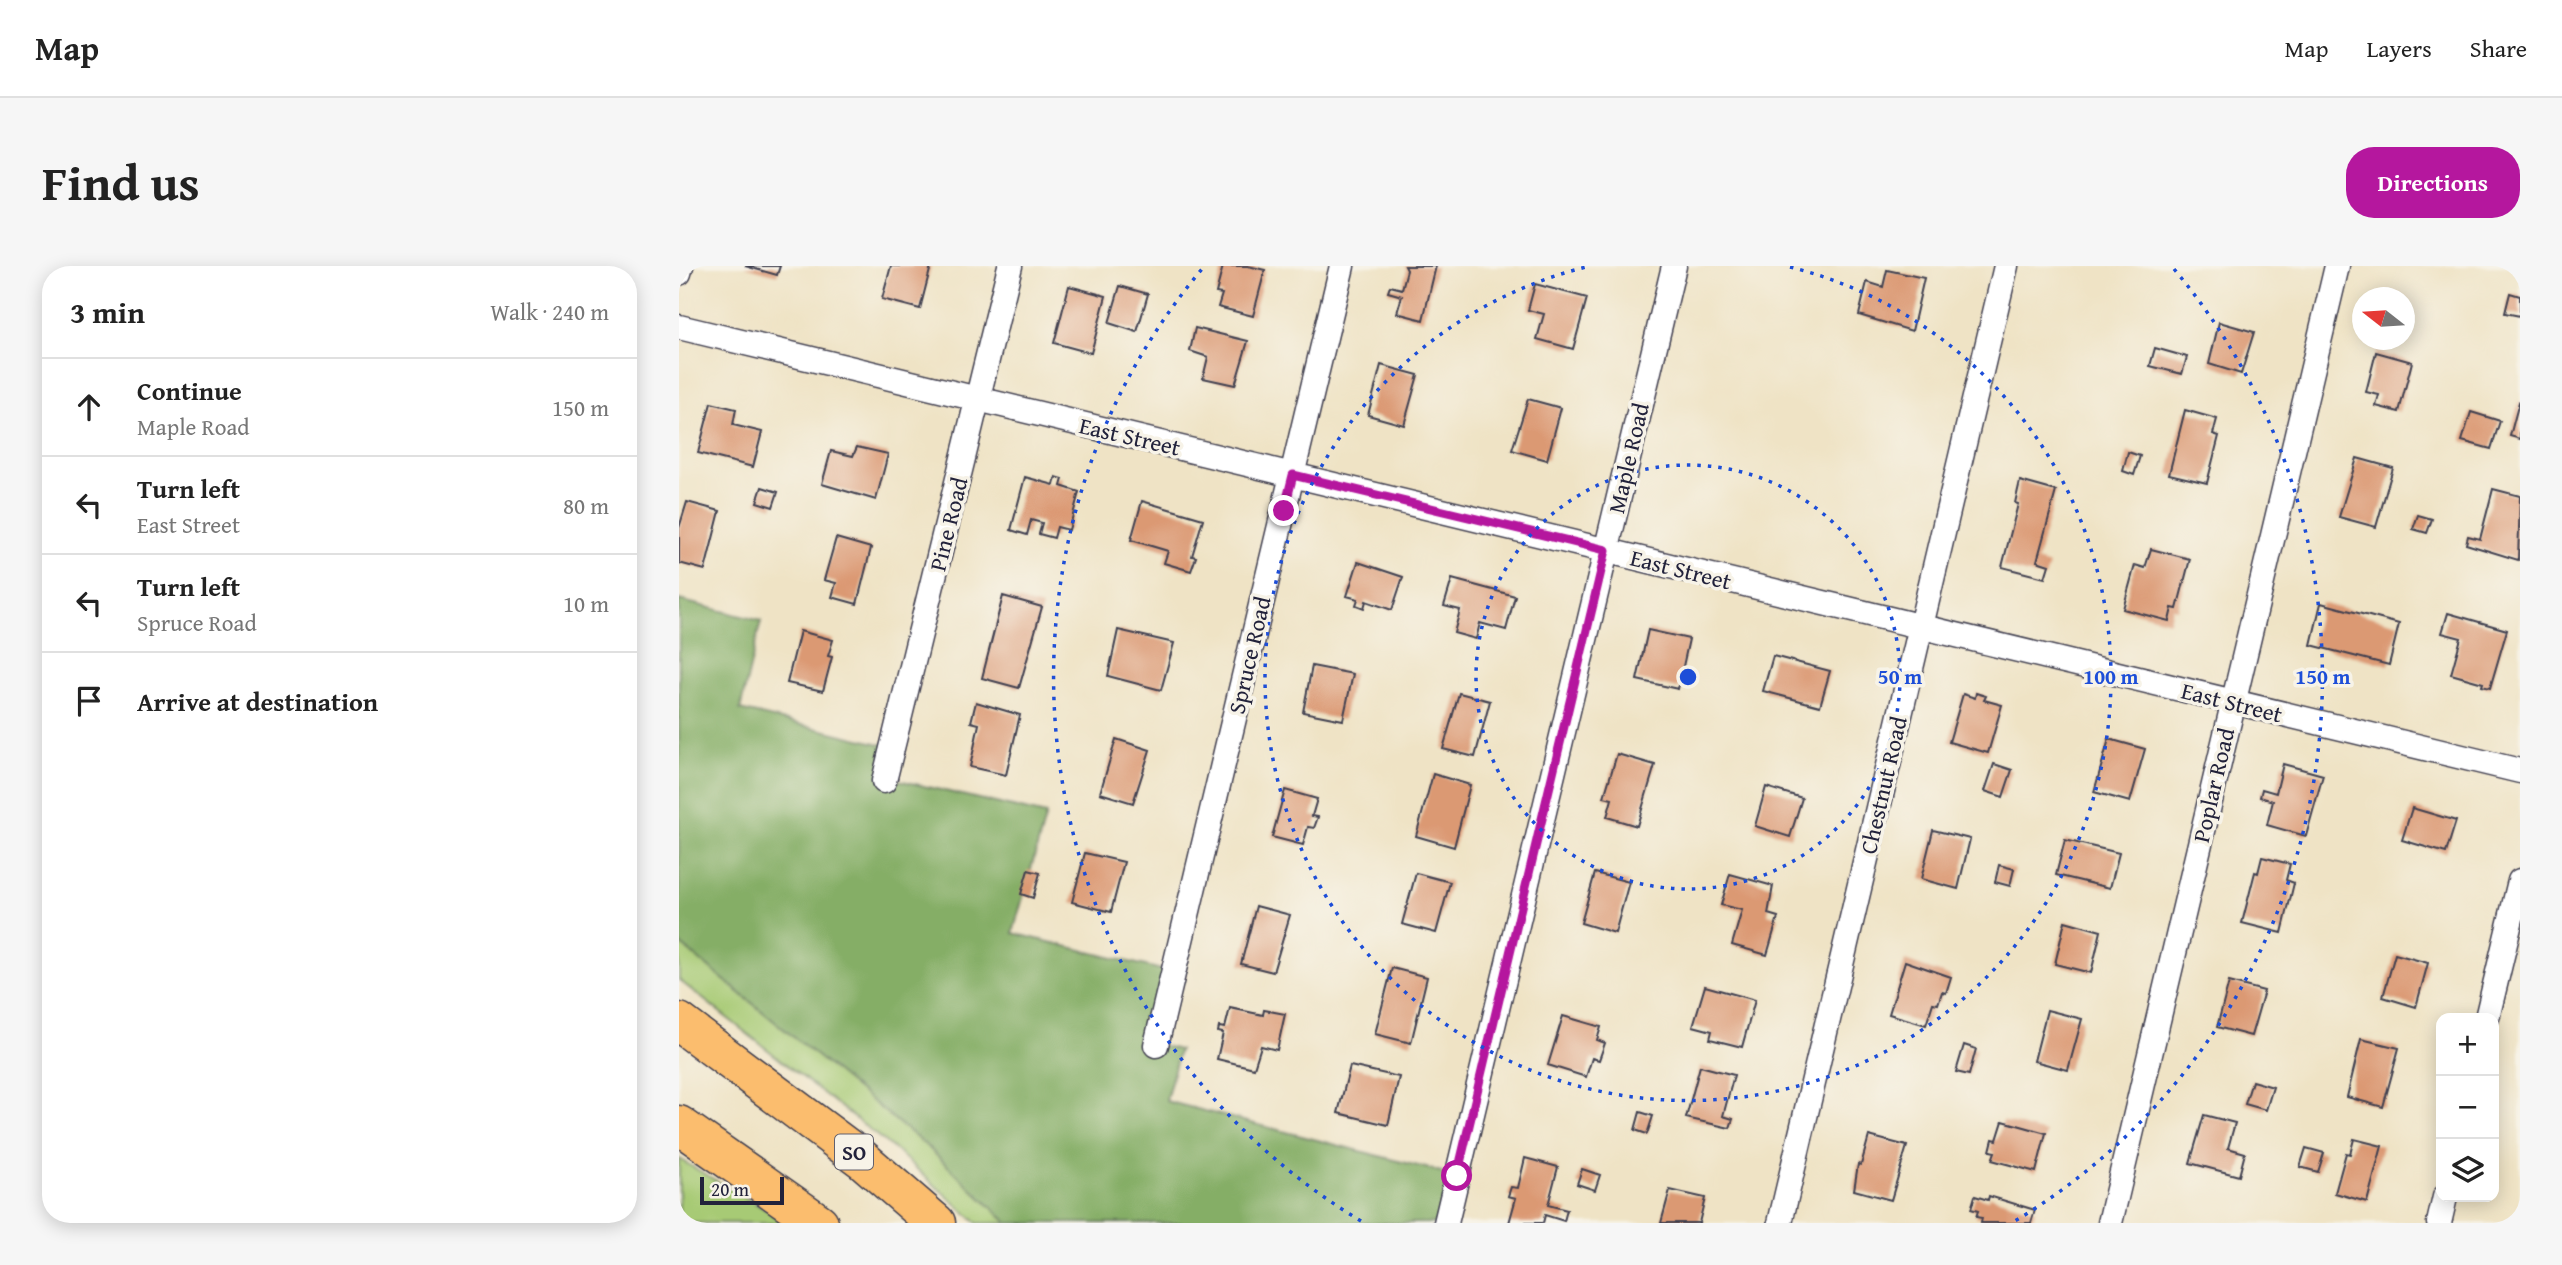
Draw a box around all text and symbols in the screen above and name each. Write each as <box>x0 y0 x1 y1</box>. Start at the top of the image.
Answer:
text: Map <box>35 24 99 72</box>
text: Map <box>2285 31 2328 66</box>
text: Layers <box>2366 31 2432 66</box>
text: Share <box>2470 31 2527 66</box>
text: Find us <box>42 146 200 218</box>
button: Directions <box>2346 147 2520 218</box>
north arrow <box>2352 287 2415 350</box>
text: 3 min <box>70 290 145 334</box>
text: Walk · 240 m <box>490 295 609 328</box>
text: Continue <box>137 371 242 410</box>
icon: ahead <box>70 388 108 426</box>
text: 150 m <box>552 391 609 424</box>
street label: Maple Road <box>1599 399 1657 517</box>
street label: East Street <box>1076 408 1184 464</box>
text: Maple Road <box>137 410 250 443</box>
text: Turn left <box>137 469 240 508</box>
street label: Pine Road <box>920 473 976 574</box>
icon: left <box>70 486 108 524</box>
text: 80 m <box>563 489 609 522</box>
route end <box>1268 495 1299 526</box>
text: East Street <box>137 508 240 541</box>
street label: East Street <box>1627 541 1735 597</box>
text: Turn left <box>137 567 240 606</box>
icon: left <box>70 584 108 622</box>
text: 10 m <box>563 587 609 620</box>
street label: Spruce Road <box>1219 592 1279 717</box>
text: Spruce Road <box>137 606 257 639</box>
text: 50 m <box>1878 661 1922 692</box>
text: 100 m <box>2083 661 2139 692</box>
text: 150 m <box>2295 661 2351 692</box>
centre of rings <box>1676 665 1700 689</box>
street label: East Street <box>2178 674 2286 730</box>
icon: arrive <box>70 682 108 720</box>
text: Arrive at destination <box>137 682 378 721</box>
street label: Chestnut Road <box>1851 712 1915 857</box>
street label: Poplar Road <box>2184 724 2242 845</box>
map controls <box>2436 1013 2499 1202</box>
button: + <box>2436 1013 2499 1076</box>
button: − <box>2436 1076 2499 1139</box>
road number: SO <box>835 1134 873 1169</box>
button: layers <box>2436 1139 2499 1202</box>
route start <box>1441 1160 1472 1191</box>
scale bar <box>700 1174 784 1206</box>
text: 20 m <box>711 1175 749 1203</box>

